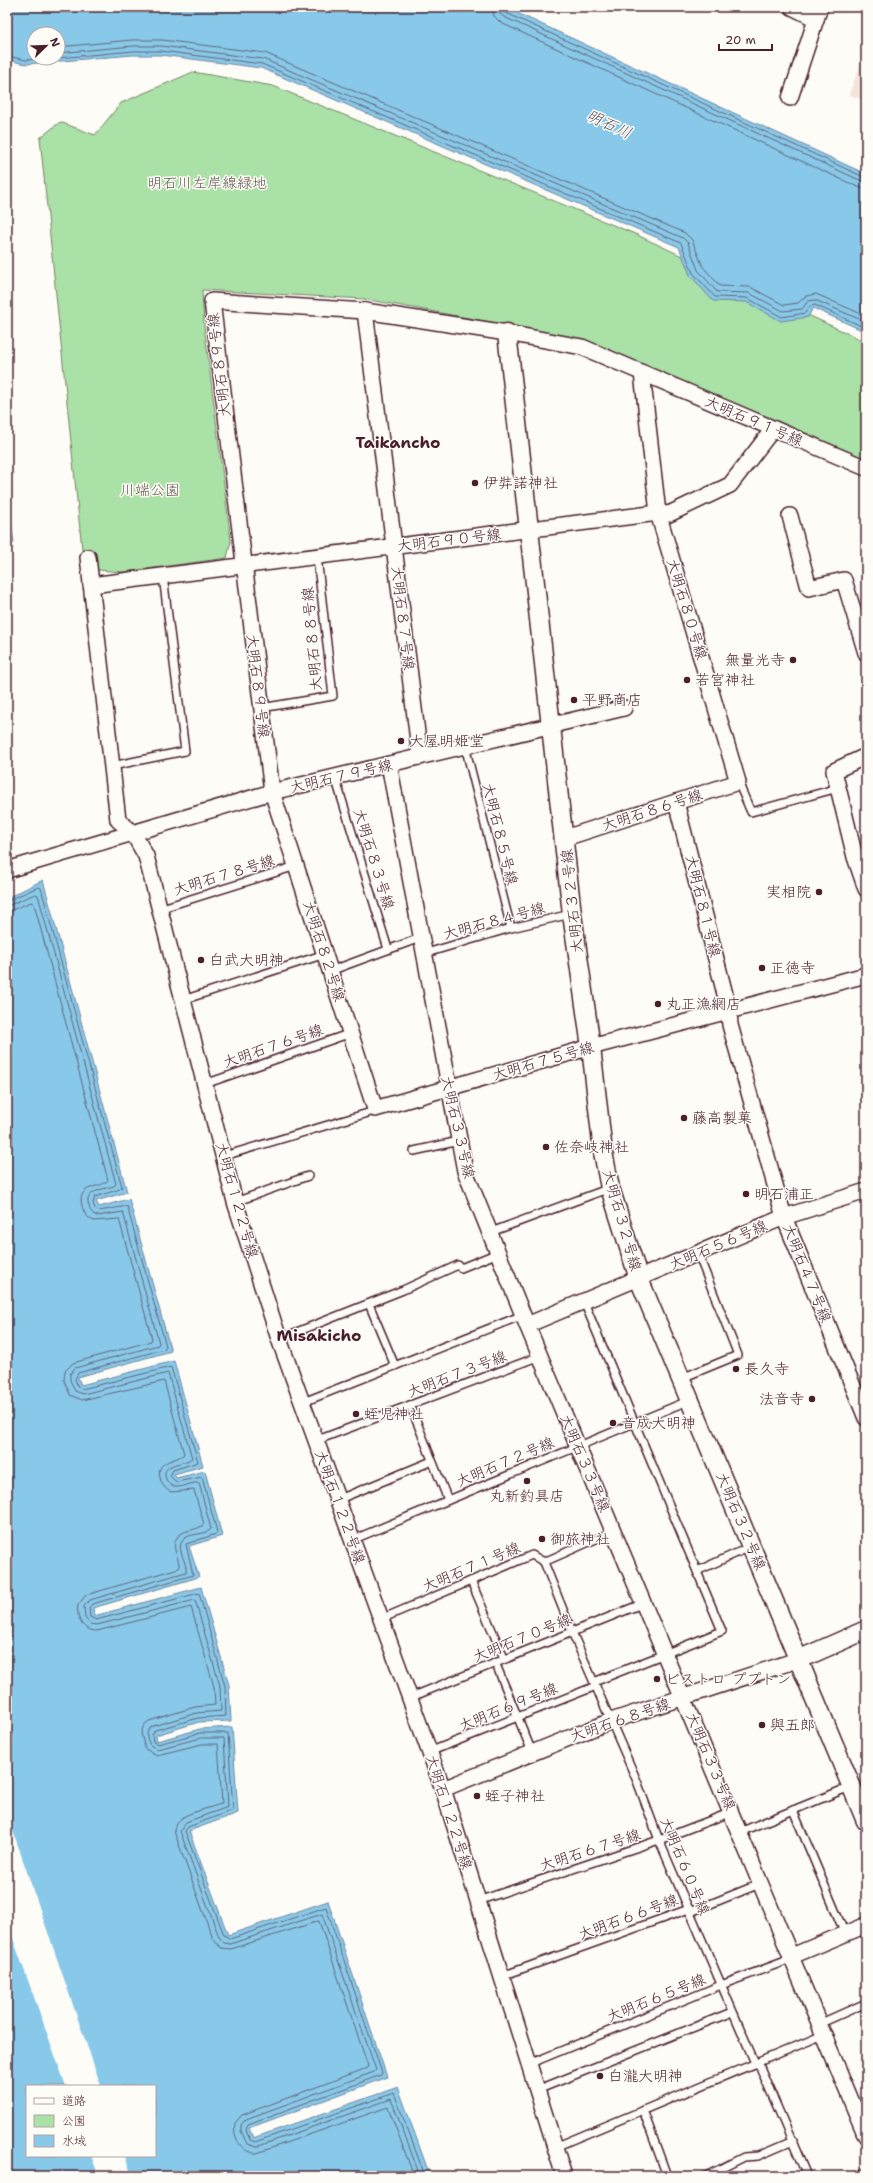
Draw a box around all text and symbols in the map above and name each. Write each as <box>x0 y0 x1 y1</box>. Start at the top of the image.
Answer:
north arrow <box>26 26 66 66</box>
scale bar <box>719 26 772 52</box>
text: 20 m <box>725 32 756 48</box>
text: N <box>46 35 63 49</box>
water label: 明石川 <box>583 104 635 144</box>
park label: 明石川左岸線緑地 <box>147 173 267 193</box>
street label: 大明石８９号線 <box>203 312 235 418</box>
street label: 大明石９１号線 <box>702 391 806 451</box>
district label: Taikancho <box>356 432 440 453</box>
place label: 伊弉諾神社 <box>483 473 558 493</box>
marker: 伊弉諾神社 <box>470 478 480 488</box>
park label: 川端公園 <box>120 480 180 500</box>
street label: 大明石９０号線 <box>396 524 502 556</box>
street label: 大明石８０号線 <box>662 556 712 662</box>
street label: 大明石８７号線 <box>387 565 419 671</box>
street label: 大明石８８号線 <box>297 586 327 692</box>
street label: 大明石８９号線 <box>242 633 274 739</box>
place label: 無量光寺 <box>725 650 785 670</box>
marker: 無量光寺 <box>788 655 798 665</box>
place label: 若宮神社 <box>695 670 755 690</box>
marker: 若宮神社 <box>682 675 692 685</box>
place label: 平野商店 <box>582 690 642 710</box>
marker: 平野商店 <box>569 695 579 705</box>
place label: 大屋明姫堂 <box>409 731 484 751</box>
marker: 大屋明姫堂 <box>396 736 406 746</box>
street label: 大明石７９号線 <box>288 754 394 798</box>
street label: 大明石８５号線 <box>478 781 522 887</box>
street label: 大明石８６号線 <box>599 784 705 836</box>
street label: 大明石８３号線 <box>349 806 399 912</box>
street label: 大明石３２号線 <box>557 848 587 954</box>
street label: 大明石７８号線 <box>171 850 277 900</box>
street label: 大明石８１号線 <box>681 853 725 959</box>
place label: 実相院 <box>766 882 811 902</box>
marker: 実相院 <box>814 887 824 897</box>
street label: 大明石８２号線 <box>298 898 350 1004</box>
street label: 大明石８４号線 <box>441 898 547 944</box>
place label: 白武大明神 <box>209 950 284 970</box>
marker: 白武大明神 <box>196 955 206 965</box>
place label: 正徳寺 <box>770 958 815 978</box>
marker: 正徳寺 <box>757 963 767 973</box>
place label: 丸正漁網店 <box>666 994 741 1014</box>
marker: 丸正漁網店 <box>653 999 663 1009</box>
street label: 大明石７６号線 <box>220 1019 326 1073</box>
street label: 大明石７５号線 <box>490 1037 596 1085</box>
street label: 大明石３３号線 <box>436 1074 480 1180</box>
place label: 藤高製菓 <box>692 1108 752 1128</box>
marker: 藤高製菓 <box>679 1113 689 1123</box>
place label: 佐奈岐神社 <box>554 1137 629 1157</box>
street label: 大明石１２２号線 <box>211 1140 263 1260</box>
marker: 佐奈岐神社 <box>541 1142 551 1152</box>
street label: 大明石３２号線 <box>598 1167 646 1273</box>
place label: 明石浦正 <box>754 1184 814 1204</box>
marker: 明石浦正 <box>741 1189 751 1199</box>
street label: 大明石５６号線 <box>666 1215 770 1275</box>
street label: 大明石４７号線 <box>778 1221 836 1325</box>
district label: Misakicho <box>277 1325 361 1346</box>
street label: 大明石７３号線 <box>404 1346 510 1402</box>
place label: 長久寺 <box>744 1359 789 1379</box>
marker: 長久寺 <box>731 1364 741 1374</box>
place label: 法音寺 <box>759 1389 804 1409</box>
marker: 法音寺 <box>807 1394 817 1404</box>
place label: 蛭児神社 <box>364 1404 424 1424</box>
marker: 蛭児神社 <box>351 1409 361 1419</box>
street label: 大明石３３号線 <box>555 1411 615 1515</box>
place label: 音成大明神 <box>621 1413 696 1433</box>
marker: 音成大明神 <box>608 1418 618 1428</box>
street label: 大明石７２号線 <box>453 1432 557 1492</box>
street label: 大明石１２２号線 <box>310 1447 370 1567</box>
street label: 大明石３２号線 <box>711 1469 771 1573</box>
marker: 丸新釣具店 <box>522 1476 532 1486</box>
place label: 丸新釣具店 <box>489 1486 565 1506</box>
place label: 御旅神社 <box>550 1529 610 1549</box>
marker: 御旅神社 <box>537 1534 547 1544</box>
street label: 大明石７１号線 <box>419 1537 523 1597</box>
street label: 大明石７０号線 <box>470 1609 574 1667</box>
place label: ビストロ ププトン <box>665 1669 791 1689</box>
marker: ビストロ ププトン <box>652 1674 662 1684</box>
street label: 大明石６９号線 <box>456 1678 560 1736</box>
street label: 大明石６８号線 <box>567 1693 673 1747</box>
street label: 大明石３３号線 <box>681 1709 741 1813</box>
place label: 與五郎 <box>770 1715 815 1735</box>
marker: 與五郎 <box>757 1720 767 1730</box>
street label: 大明石１２２号線 <box>421 1752 477 1872</box>
place label: 蛭子神社 <box>485 1786 545 1806</box>
marker: 蛭子神社 <box>472 1791 482 1801</box>
street label: 大明石６０号線 <box>655 1814 715 1918</box>
street label: 大明石６７号線 <box>537 1824 643 1876</box>
street label: 大明石６６号線 <box>575 1890 681 1944</box>
street label: 大明石６５号線 <box>604 1969 708 2027</box>
place label: 白瀧大明神 <box>608 2066 683 2086</box>
marker: 白瀧大明神 <box>595 2071 605 2081</box>
legend <box>26 2085 156 2157</box>
text: 道路 <box>62 2093 86 2109</box>
text: 公園 <box>62 2113 86 2129</box>
text: 水域 <box>62 2133 86 2149</box>

